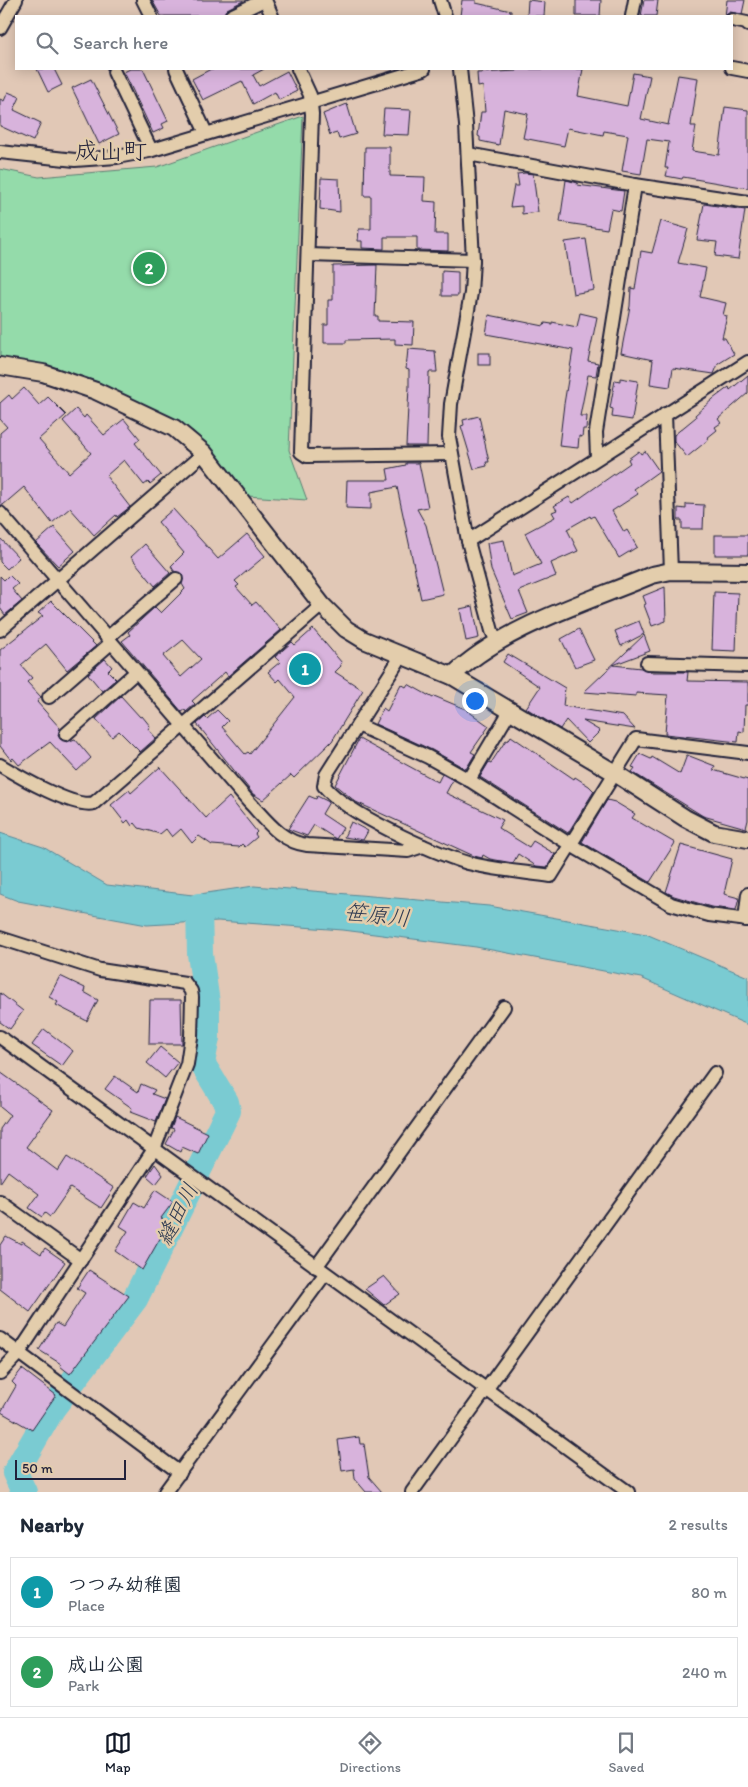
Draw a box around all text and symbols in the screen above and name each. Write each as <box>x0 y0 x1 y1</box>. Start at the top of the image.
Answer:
search box <box>15 15 733 70</box>
icon: search <box>33 29 61 57</box>
text: Search here <box>73 31 168 54</box>
district label: 成山町 <box>75 136 147 165</box>
pin: 2 <box>133 249 165 287</box>
pin: 1 <box>289 650 321 688</box>
your location <box>462 688 488 714</box>
water label: 笹原川 <box>343 898 411 932</box>
water label: 縫田川 <box>150 1178 204 1250</box>
scale bar <box>15 1457 126 1480</box>
text: 50 m <box>22 1460 53 1477</box>
text: Nearby <box>20 1512 84 1537</box>
text: 2 results <box>668 1515 728 1534</box>
text: つつみ幼稚園 <box>68 1573 182 1596</box>
text: 1 <box>33 1583 41 1602</box>
text: 80 m <box>691 1583 727 1602</box>
text: Place <box>68 1596 105 1615</box>
text: 成山公園 <box>68 1653 144 1676</box>
text: 2 <box>33 1663 41 1682</box>
text: 240 m <box>682 1663 727 1682</box>
text: Park <box>68 1676 99 1695</box>
tab: Map <box>104 1729 132 1776</box>
tab: Directions <box>339 1729 401 1776</box>
tab: Saved <box>608 1729 644 1776</box>

